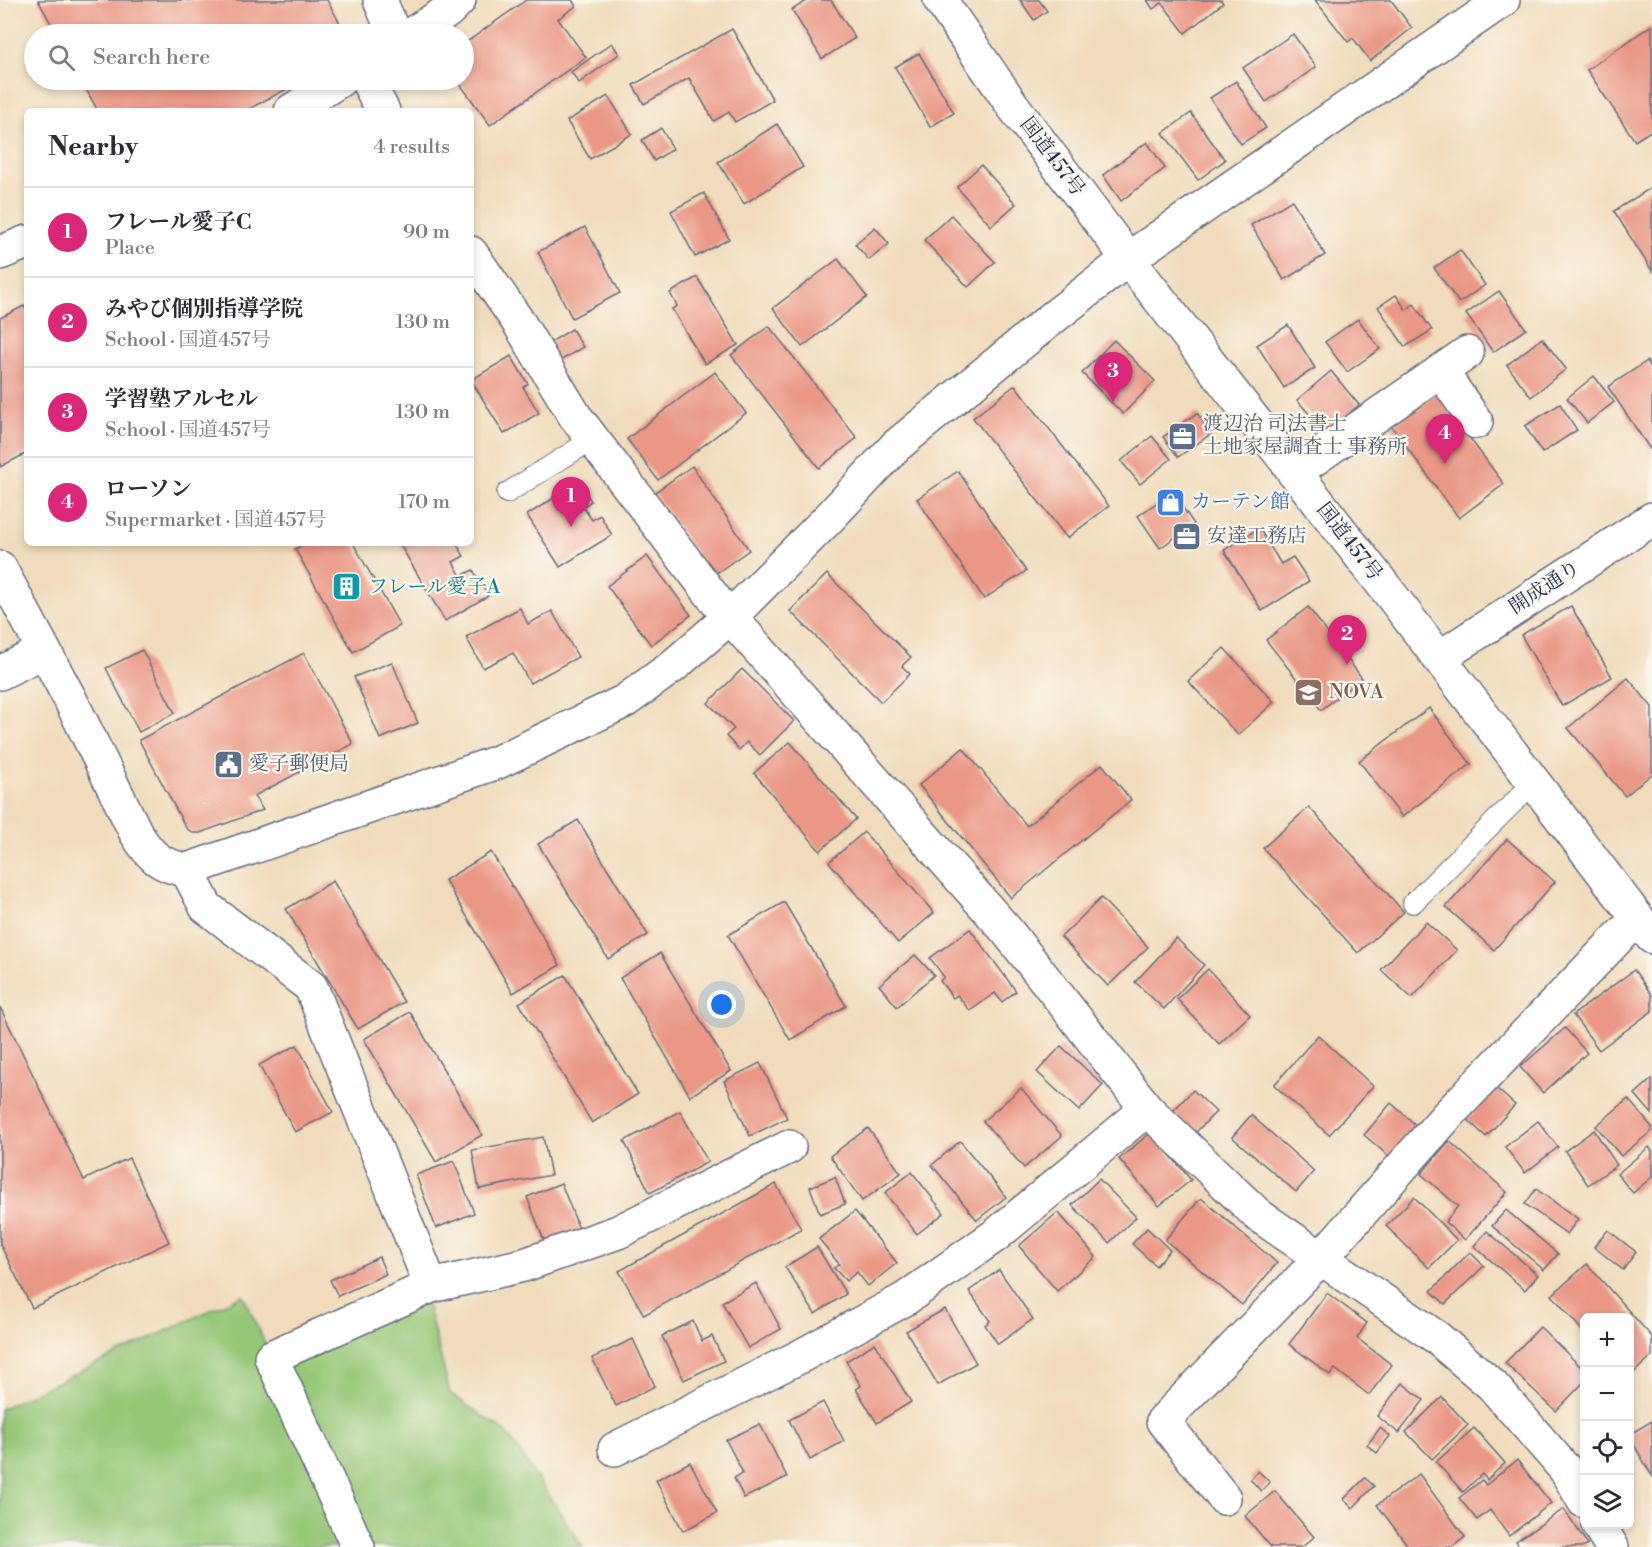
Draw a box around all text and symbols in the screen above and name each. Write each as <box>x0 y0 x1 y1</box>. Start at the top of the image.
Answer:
search box <box>24 24 474 90</box>
icon: search <box>45 41 78 74</box>
text: Search here <box>93 44 210 71</box>
street label: 国道457号 <box>1014 113 1090 201</box>
text: Nearby <box>48 131 138 163</box>
text: 4 results <box>373 135 450 160</box>
text: フレール愛子C <box>105 209 251 236</box>
text: 1 <box>63 220 72 245</box>
text: 90 m <box>403 220 450 245</box>
text: Place <box>105 236 155 261</box>
text: みやび個別指導学院 <box>105 296 303 323</box>
text: 2 <box>61 310 74 335</box>
text: 130 m <box>395 310 450 335</box>
text: School · 国道457号 <box>105 328 271 353</box>
pin: 3 <box>1094 352 1132 402</box>
text: 学習塾アルセル <box>105 386 258 413</box>
text: 3 <box>61 400 74 425</box>
text: 130 m <box>395 400 450 425</box>
place label: 渡辺治 司法書士 土地家屋調査士 事務所 <box>1203 412 1407 460</box>
pin: 4 <box>1426 414 1464 464</box>
text: School · 国道457号 <box>105 418 271 443</box>
office icon: 渡辺治 司法書士 土地家屋調査士 事務所 <box>1166 420 1198 452</box>
text: ローソン <box>105 476 192 503</box>
pin: 1 <box>552 478 590 527</box>
shop icon: カーテン館 <box>1154 486 1186 518</box>
text: 4 <box>61 490 74 515</box>
text: 170 m <box>398 490 450 515</box>
place label: カーテン館 <box>1191 490 1290 515</box>
street label: 国道457号 <box>1311 498 1387 586</box>
text: Supermarket · 国道457号 <box>105 508 326 533</box>
office icon: 安達工務店 <box>1170 520 1202 552</box>
place label: 安達工務店 <box>1207 524 1307 549</box>
street label: 開成通り <box>1505 556 1585 620</box>
building icon: フレール愛子A <box>331 571 363 603</box>
place label: フレール愛子A <box>368 575 502 600</box>
pin: 2 <box>1328 616 1366 665</box>
school or university icon: NOVA <box>1292 676 1324 708</box>
place label: NOVA <box>1329 680 1385 705</box>
public building icon: 愛子郵便局 <box>212 748 244 780</box>
place label: 愛子郵便局 <box>249 752 349 777</box>
your location <box>707 990 736 1019</box>
map controls <box>1580 1313 1634 1529</box>
button: + <box>1580 1313 1634 1367</box>
button: − <box>1580 1367 1634 1421</box>
button: locate <box>1580 1421 1634 1475</box>
button: layers <box>1580 1475 1634 1529</box>

